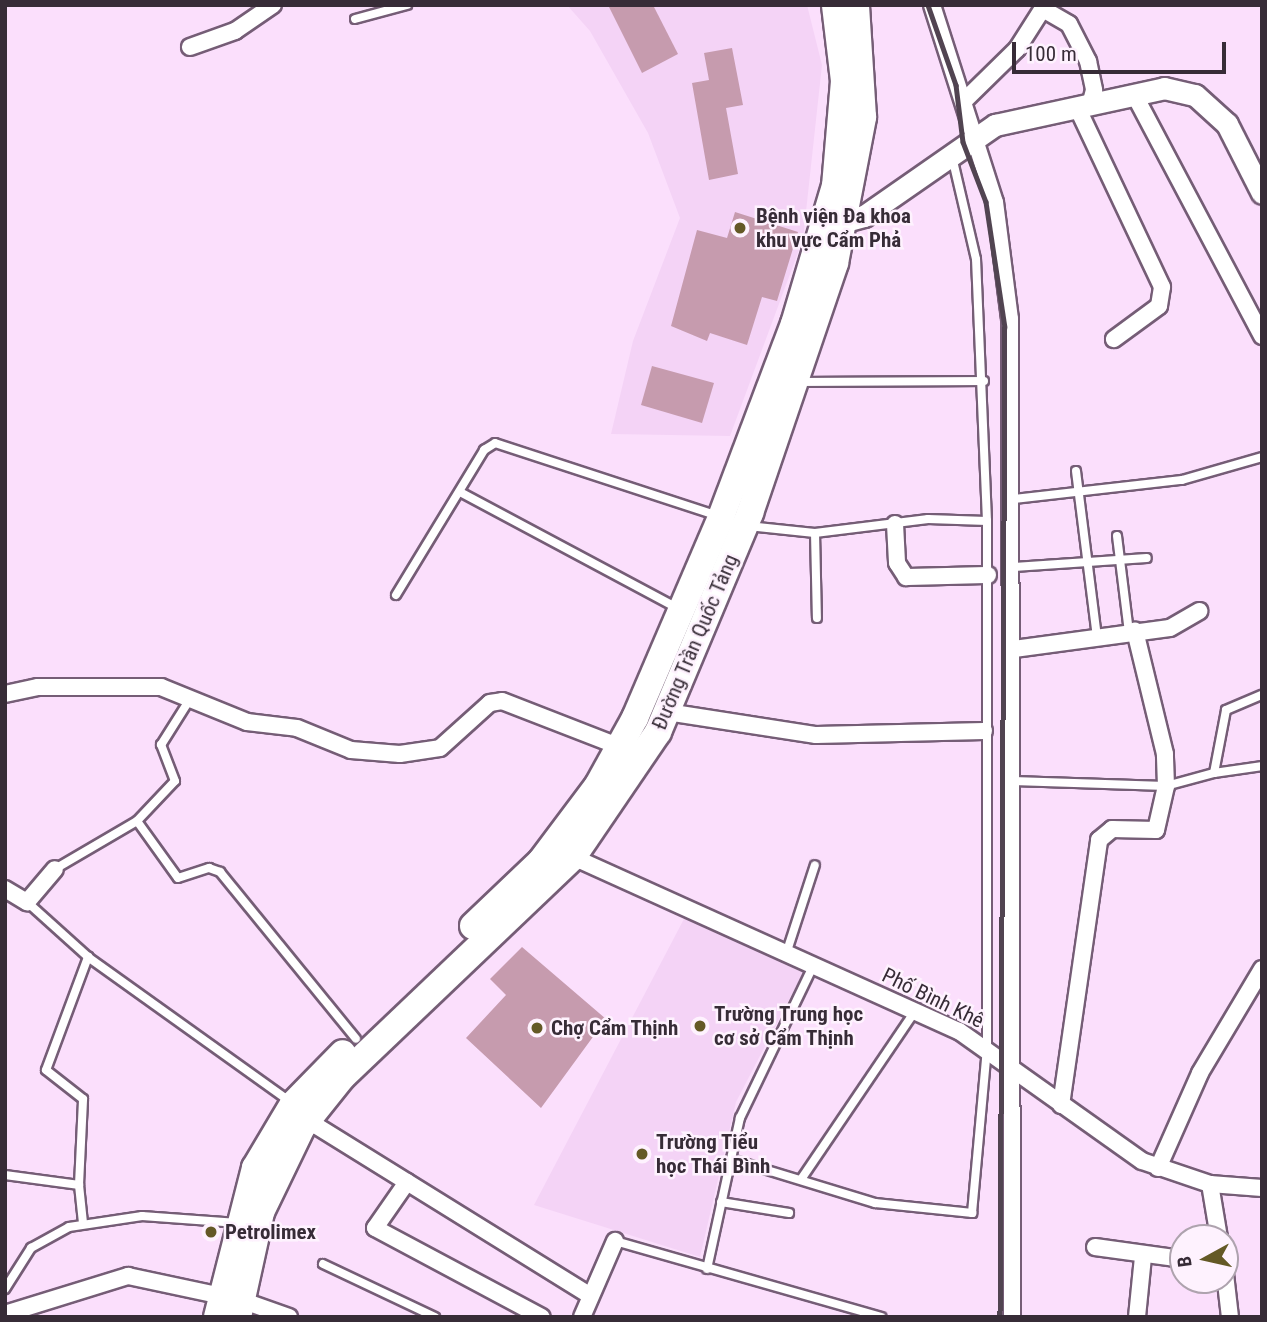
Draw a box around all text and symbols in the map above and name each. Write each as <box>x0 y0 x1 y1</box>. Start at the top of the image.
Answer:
scale bar <box>1015 28 1228 72</box>
text: 100 m <box>1025 42 1077 66</box>
place label: Bệnh viện Đa khoa khu vực Cẩm Phả <box>756 203 911 253</box>
marker: Bệnh viện Đa khoa khu vực Cẩm Phả <box>730 218 750 238</box>
street label: Đường Trần Quốc Tảng <box>646 550 744 734</box>
street label: Phố Bình Khê <box>878 963 988 1033</box>
place label: Trường Trung học cơ sở Cẩm Thịnh <box>714 1001 864 1051</box>
place label: Chợ Cẩm Thịnh <box>551 1015 679 1041</box>
marker: Trường Trung học cơ sở Cẩm Thịnh <box>692 1018 708 1034</box>
marker: Chợ Cẩm Thịnh <box>529 1020 545 1036</box>
place label: Trường Tiểu học Thái Bình <box>656 1129 771 1179</box>
marker: Trường Tiểu học Thái Bình <box>634 1146 650 1162</box>
place label: Petrolimex <box>225 1219 316 1245</box>
marker: Petrolimex <box>203 1224 219 1240</box>
north arrow <box>1169 1224 1239 1294</box>
text: B <box>1173 1255 1197 1269</box>

